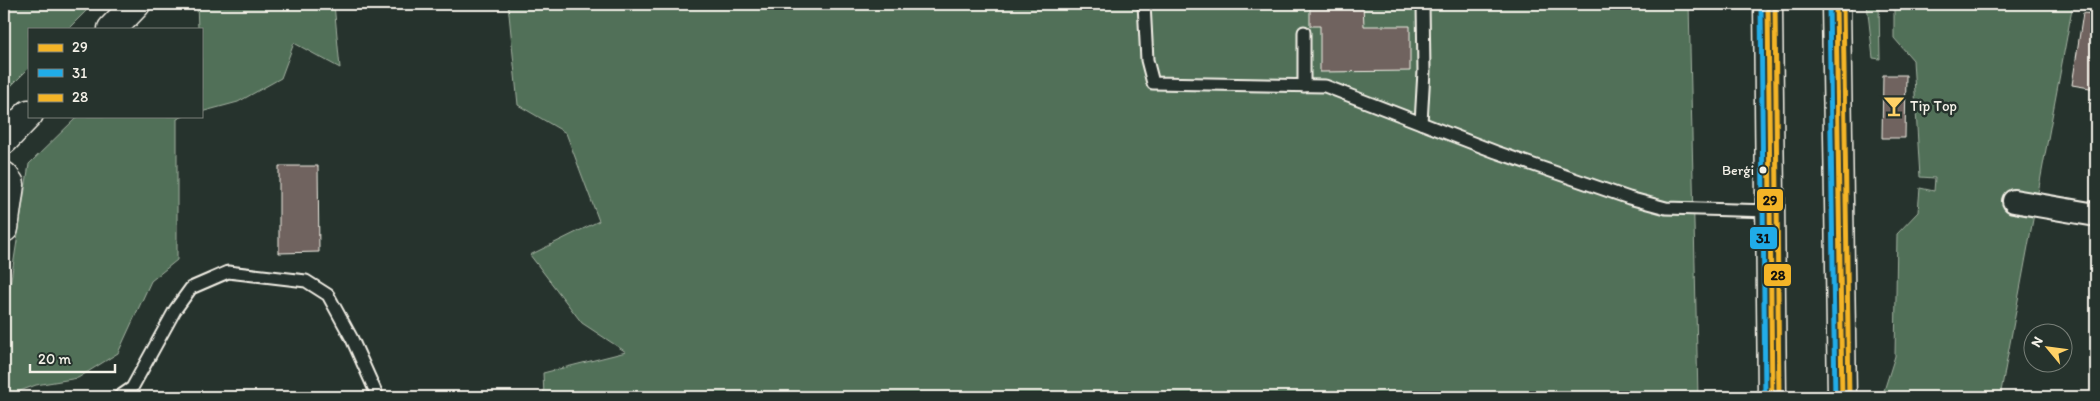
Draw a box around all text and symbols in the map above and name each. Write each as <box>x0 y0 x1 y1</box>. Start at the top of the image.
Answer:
legend <box>28 28 202 118</box>
text: 29 <box>72 38 88 56</box>
text: 31 <box>72 64 87 82</box>
text: 28 <box>72 88 88 106</box>
bar icon: Tip Top <box>1881 93 1907 119</box>
place label: Tip Top <box>1910 97 1957 115</box>
place label: Berģi <box>1722 162 1754 179</box>
marker: Berģi <box>1758 165 1768 175</box>
line badge: 29 <box>1756 188 1784 212</box>
text: 29 <box>1763 192 1777 209</box>
line badge: 31 <box>1749 226 1778 250</box>
text: 31 <box>1756 230 1771 247</box>
line badge: 28 <box>1763 263 1792 287</box>
text: 28 <box>1770 267 1786 284</box>
north arrow <box>2022 324 2072 374</box>
text: N <box>2027 334 2047 350</box>
scale bar <box>30 341 115 373</box>
text: 20 m <box>38 350 72 368</box>

